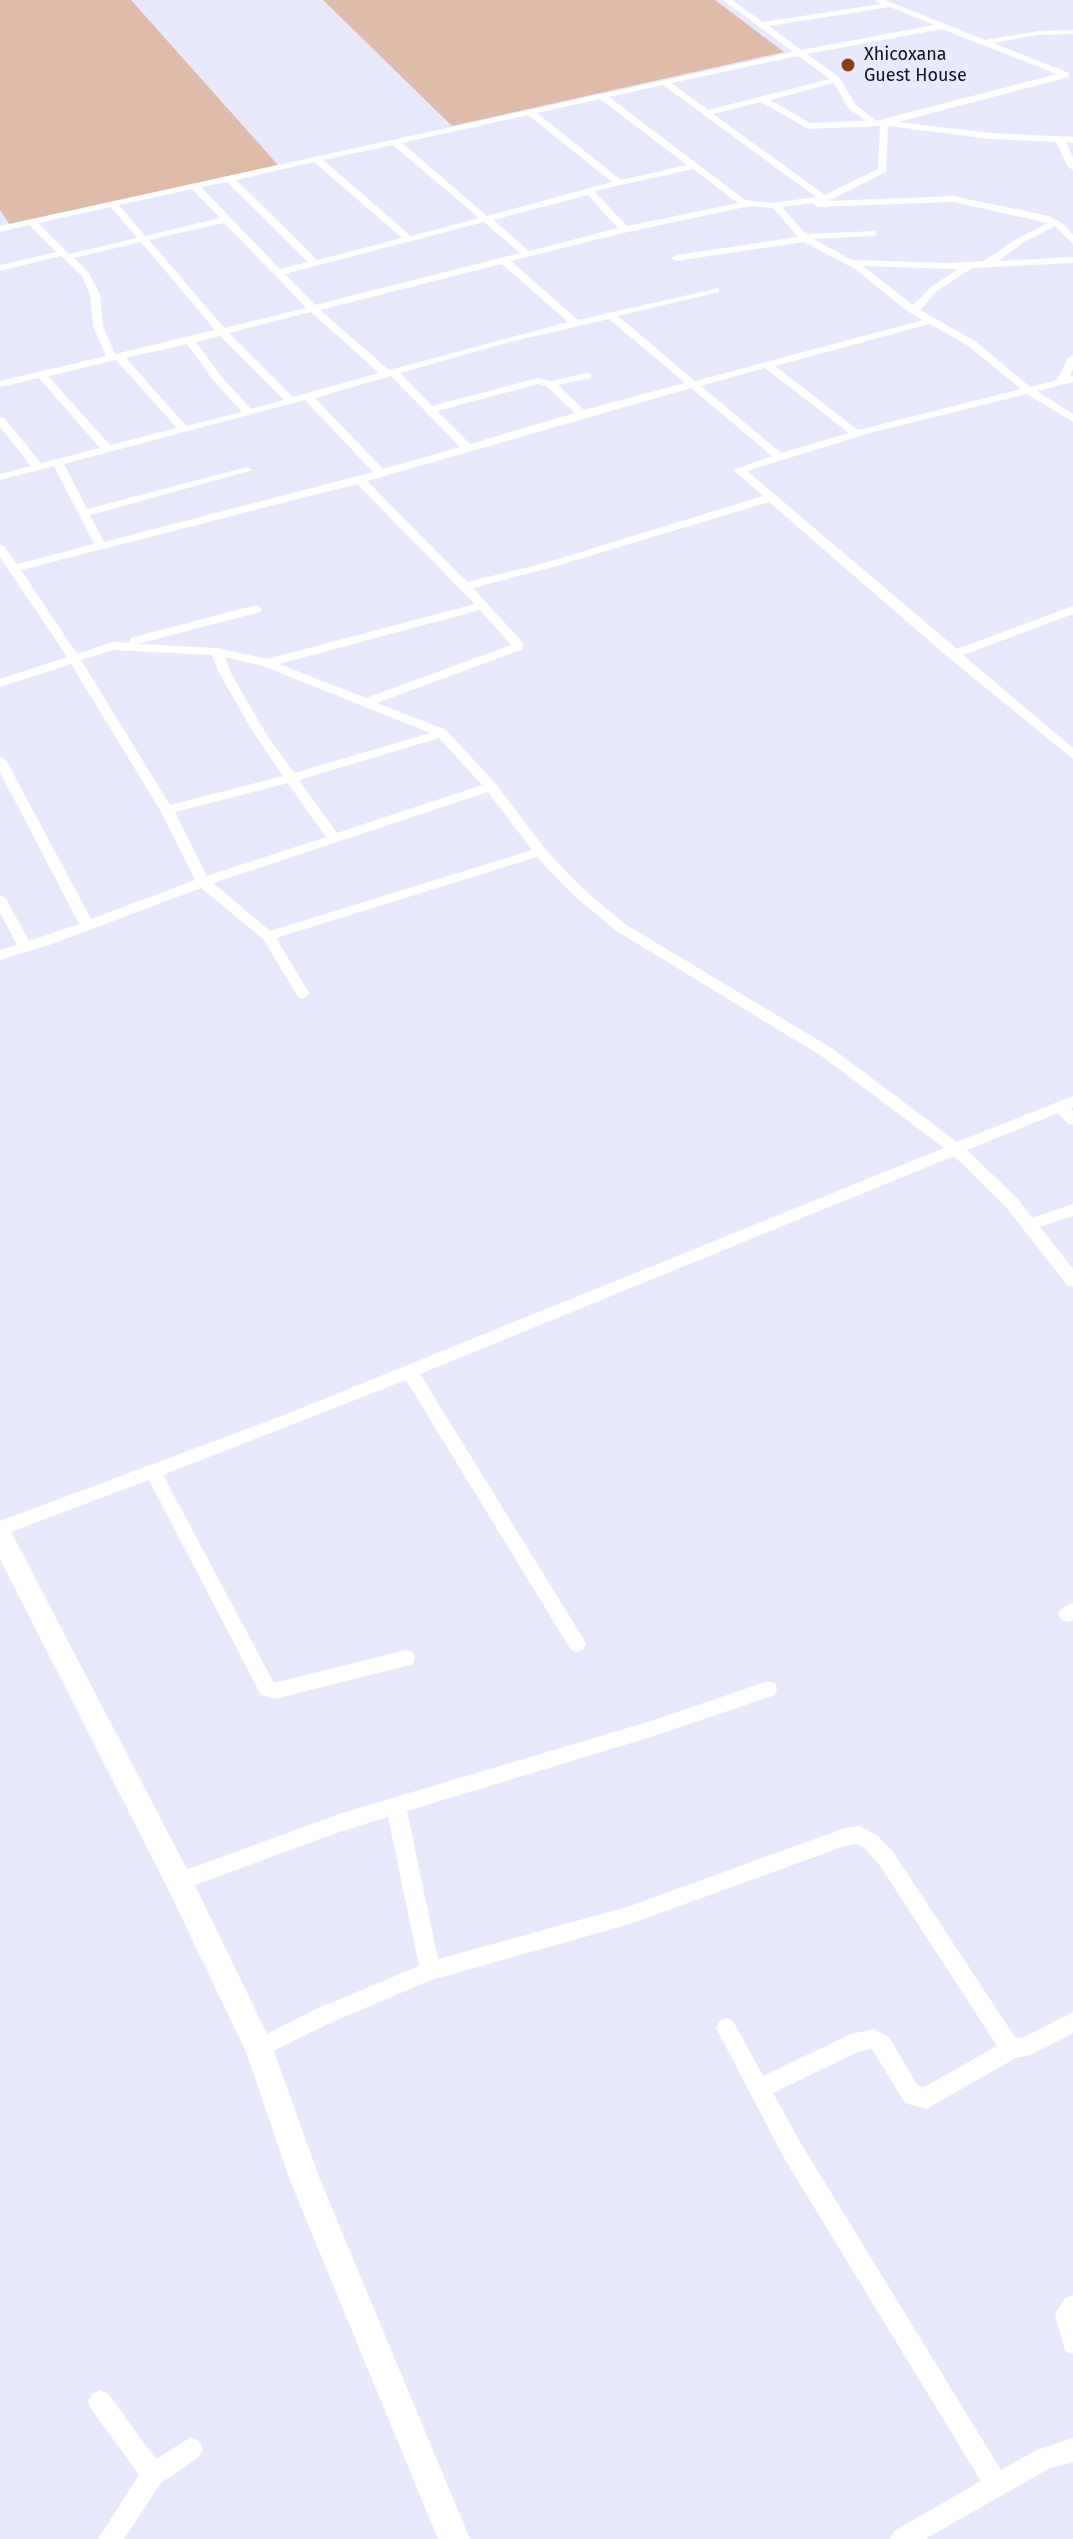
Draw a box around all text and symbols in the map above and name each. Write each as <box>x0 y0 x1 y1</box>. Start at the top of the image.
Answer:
place label: Xhicoxana Guest House <box>864 44 967 86</box>
marker: Xhicoxana Guest House <box>839 56 857 74</box>

